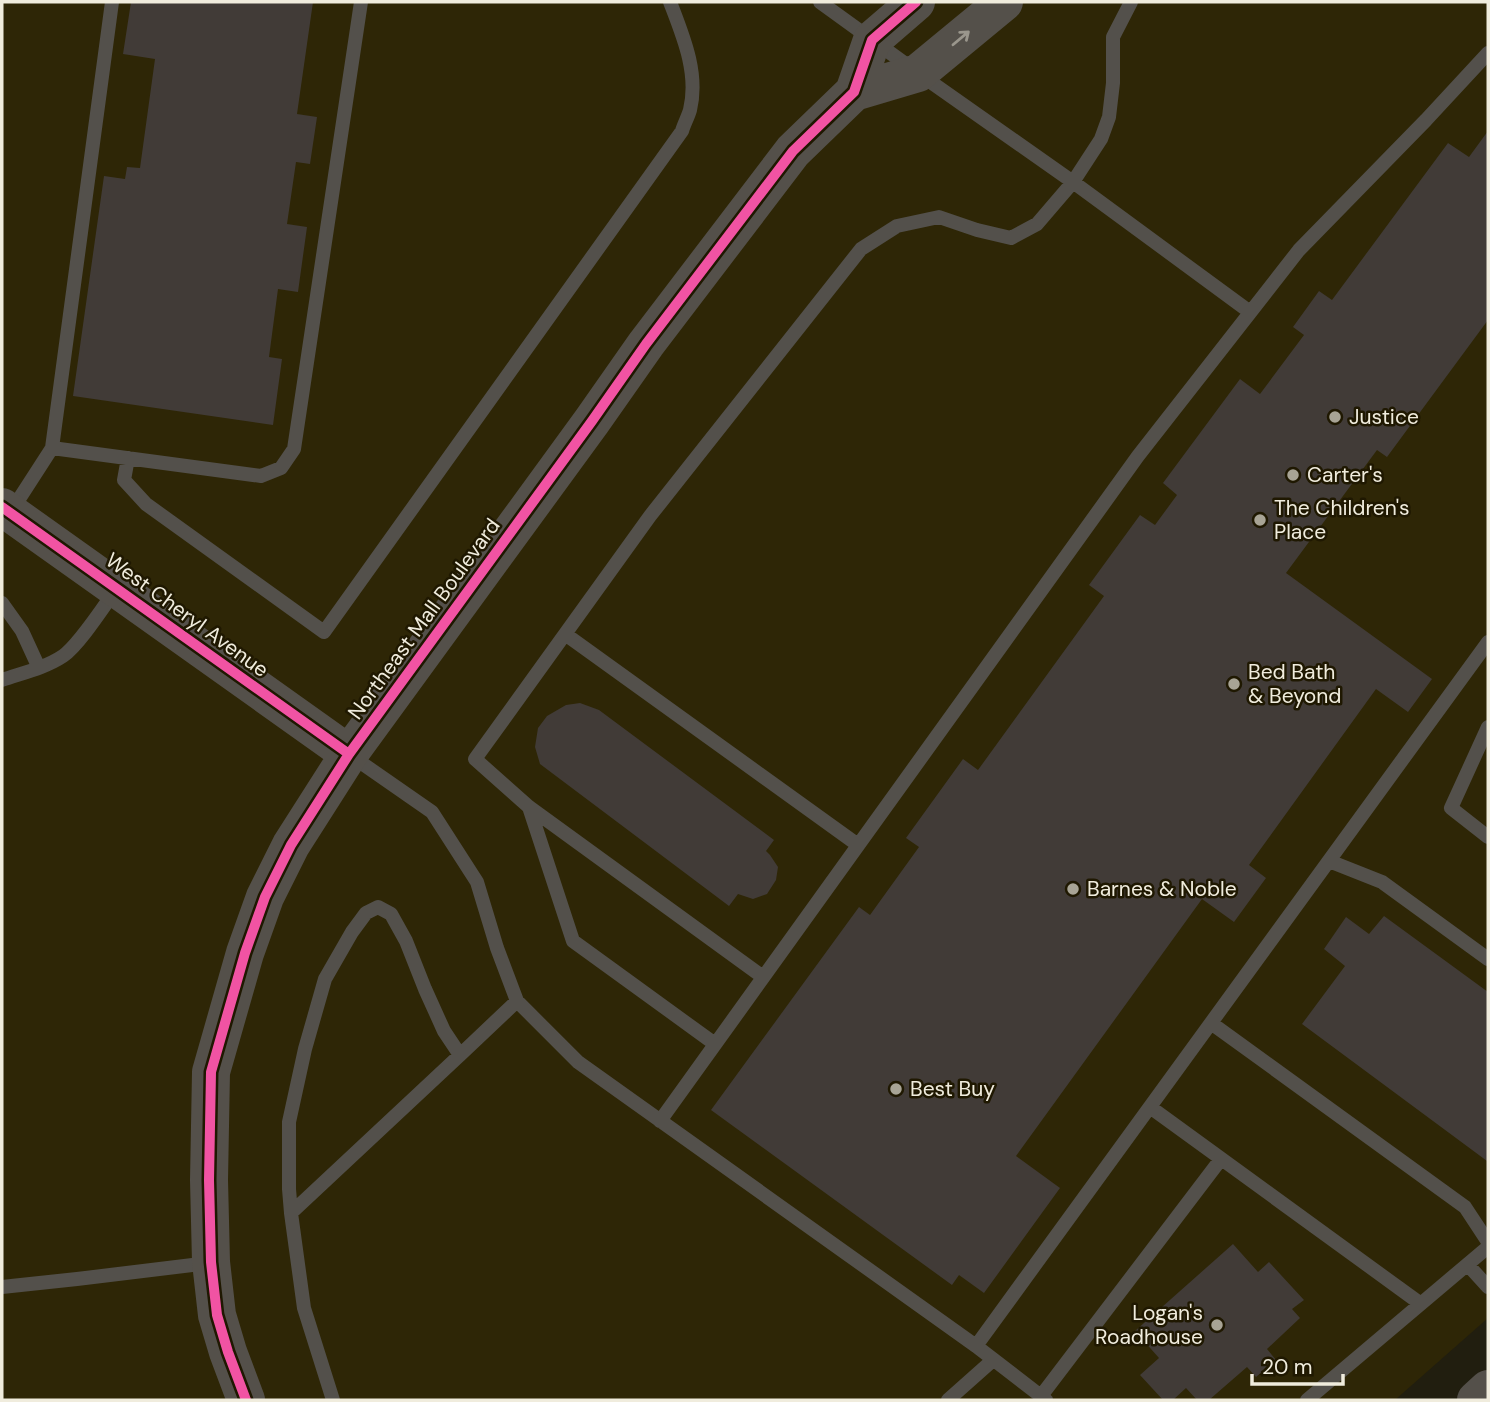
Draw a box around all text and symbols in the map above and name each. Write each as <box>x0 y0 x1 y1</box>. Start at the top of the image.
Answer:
one-way arrow <box>952 30 970 46</box>
place label: Justice <box>1349 403 1419 431</box>
marker: Justice <box>1327 409 1343 425</box>
place label: Carter's <box>1307 461 1383 489</box>
marker: Carter's <box>1285 467 1301 483</box>
place label: The Children's Place <box>1274 494 1410 546</box>
marker: The Children's Place <box>1252 512 1268 528</box>
street label: Northeast Mall Boulevard <box>342 513 506 725</box>
street label: West Cheryl Avenue <box>100 546 274 684</box>
place label: Bed Bath & Beyond <box>1248 658 1342 710</box>
marker: Bed Bath & Beyond <box>1226 676 1242 692</box>
place label: Barnes & Noble <box>1087 875 1237 903</box>
marker: Barnes & Noble <box>1065 881 1081 897</box>
place label: Best Buy <box>910 1075 995 1103</box>
marker: Best Buy <box>888 1081 904 1097</box>
place label: Logan's Roadhouse <box>1095 1299 1203 1351</box>
marker: Logan's Roadhouse <box>1209 1317 1225 1333</box>
scale bar <box>1252 1342 1343 1386</box>
text: 20 m <box>1262 1353 1313 1381</box>

